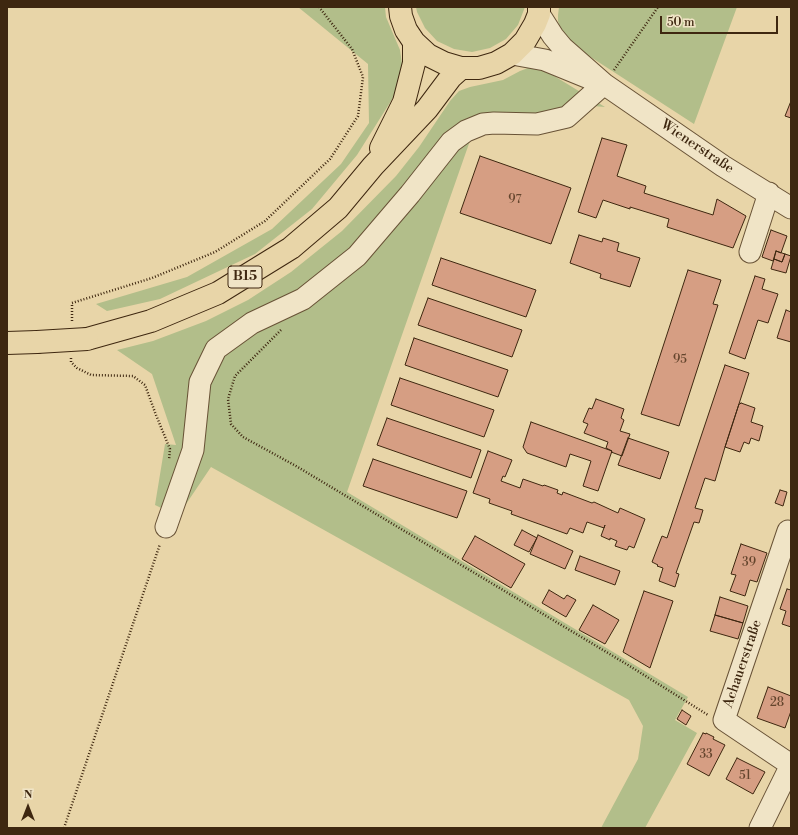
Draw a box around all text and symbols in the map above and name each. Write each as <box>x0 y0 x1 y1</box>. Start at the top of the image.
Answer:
scale bar <box>662 8 780 34</box>
text: 50 m <box>667 15 695 30</box>
street label: Wienerstraße <box>657 116 737 178</box>
house number: 97 <box>508 193 522 207</box>
road number: B15 <box>228 266 262 288</box>
house number: 95 <box>673 353 687 367</box>
house number: 39 <box>742 556 756 570</box>
street label: Achauerstraße <box>720 618 766 710</box>
house number: 28 <box>770 696 784 710</box>
house number: 33 <box>699 748 713 762</box>
house number: 51 <box>739 769 751 783</box>
north arrow <box>8 787 48 827</box>
text: N <box>24 788 32 802</box>

